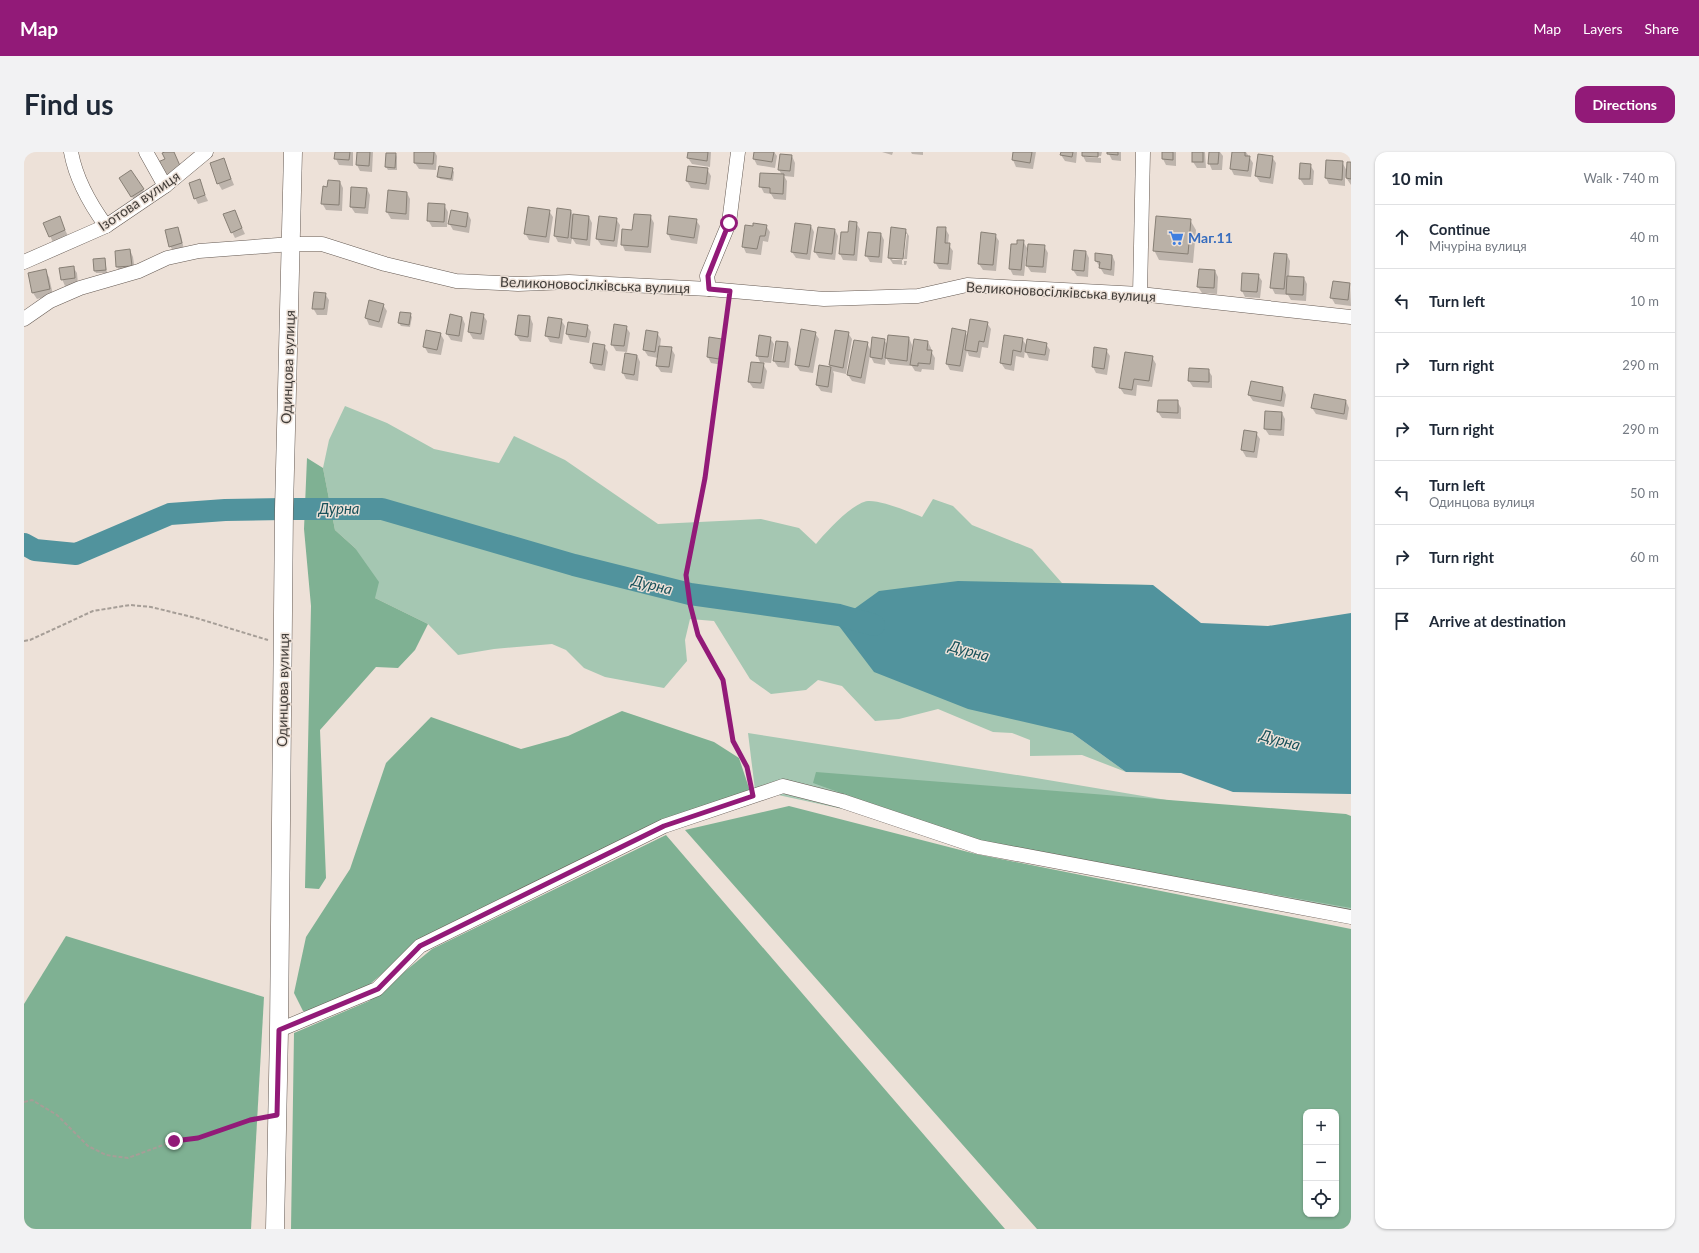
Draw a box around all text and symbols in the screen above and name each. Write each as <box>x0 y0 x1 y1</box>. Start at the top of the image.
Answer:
text: Map <box>20 17 58 40</box>
text: Map <box>1533 20 1561 37</box>
text: Layers <box>1583 20 1623 37</box>
text: Share <box>1645 20 1679 37</box>
button: Directions <box>1575 86 1675 123</box>
text: Find us <box>24 87 114 121</box>
street label: Ізотова вулиця <box>95 167 183 234</box>
text: 10 min <box>1391 168 1443 189</box>
text: Walk · 740 m <box>1583 170 1659 186</box>
route start <box>720 214 738 232</box>
text: Continue <box>1429 220 1490 238</box>
icon: ahead <box>1391 226 1413 248</box>
supermarket icon: Маг.11 <box>1167 229 1185 247</box>
place label: Маг.11 <box>1188 229 1233 246</box>
text: 40 m <box>1630 229 1659 245</box>
text: Мічуріна вулиця <box>1429 238 1527 254</box>
street label: Великоновосілківська вулиця <box>500 273 690 296</box>
street label: Великоновосілківська вулиця <box>966 278 1156 305</box>
icon: left <box>1391 290 1413 312</box>
text: Turn left <box>1429 292 1485 310</box>
text: 10 m <box>1630 293 1659 309</box>
street label: Одинцова вулиця <box>277 310 298 424</box>
icon: right <box>1391 354 1413 376</box>
text: Turn right <box>1429 356 1494 374</box>
text: 290 m <box>1622 357 1659 373</box>
icon: right <box>1391 418 1413 440</box>
text: Turn right <box>1429 420 1494 438</box>
text: 290 m <box>1622 421 1659 437</box>
text: Turn left <box>1429 476 1485 494</box>
icon: left <box>1391 482 1413 504</box>
text: 50 m <box>1630 485 1659 501</box>
text: Одинцова вулиця <box>1429 494 1535 510</box>
water label: Дурна <box>318 499 360 517</box>
icon: right <box>1391 546 1413 568</box>
text: Turn right <box>1429 548 1494 566</box>
text: 60 m <box>1630 549 1659 565</box>
water label: Дурна <box>629 570 675 598</box>
icon: arrive <box>1391 610 1413 632</box>
text: Arrive at destination <box>1429 612 1566 630</box>
street label: Одинцова вулиця <box>273 633 292 747</box>
water label: Дурна <box>946 635 992 664</box>
water label: Дурна <box>1257 724 1303 753</box>
map controls <box>1303 1109 1339 1217</box>
button: + <box>1303 1109 1339 1145</box>
route end <box>165 1132 183 1150</box>
button: − <box>1303 1145 1339 1181</box>
button: locate <box>1303 1181 1339 1217</box>

